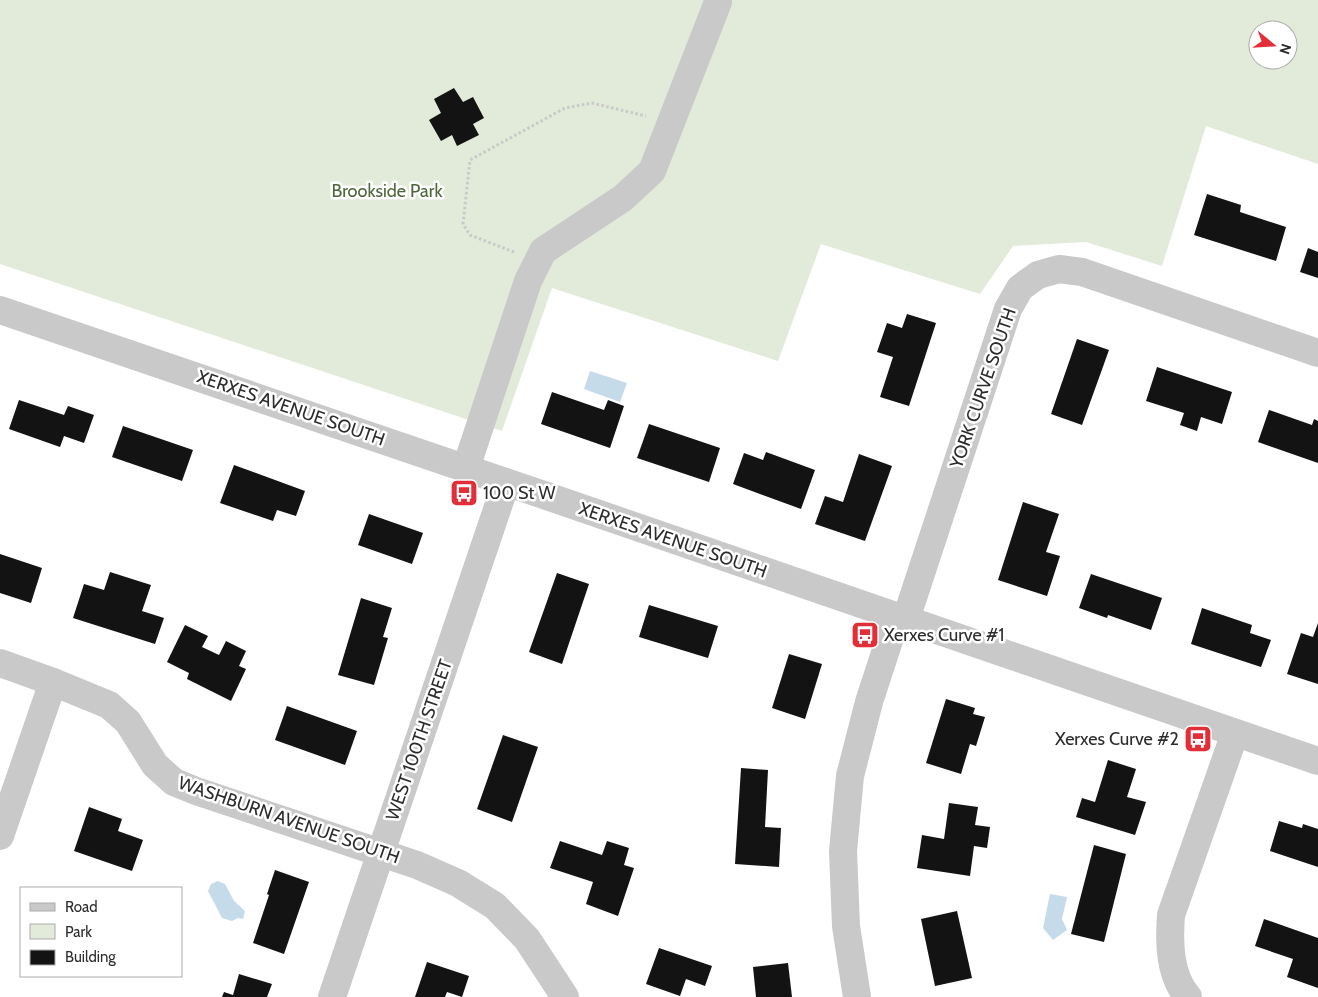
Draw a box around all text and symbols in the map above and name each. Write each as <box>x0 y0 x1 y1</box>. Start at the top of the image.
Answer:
north arrow <box>1248 20 1298 70</box>
text: N <box>1275 42 1295 57</box>
park label: Brookside Park <box>332 180 443 202</box>
street label: YORK CURVE SOUTH <box>945 305 1021 472</box>
street label: XERXES AVENUE SOUTH <box>194 365 388 451</box>
bus stop icon: 100 St W <box>449 478 479 508</box>
place label: 100 St W <box>483 482 555 504</box>
street label: XERXES AVENUE SOUTH <box>576 497 770 583</box>
bus stop icon: Xerxes Curve #1 <box>850 620 880 650</box>
place label: Xerxes Curve #1 <box>884 624 1004 646</box>
street label: WEST 100TH STREET <box>381 656 457 823</box>
bus stop icon: Xerxes Curve #2 <box>1183 724 1213 754</box>
place label: Xerxes Curve #2 <box>1055 728 1179 750</box>
street label: WASHBURN AVENUE SOUTH <box>175 772 403 868</box>
legend <box>20 887 182 977</box>
text: Road <box>65 898 98 916</box>
text: Park <box>65 923 92 941</box>
text: Building <box>65 948 116 966</box>

